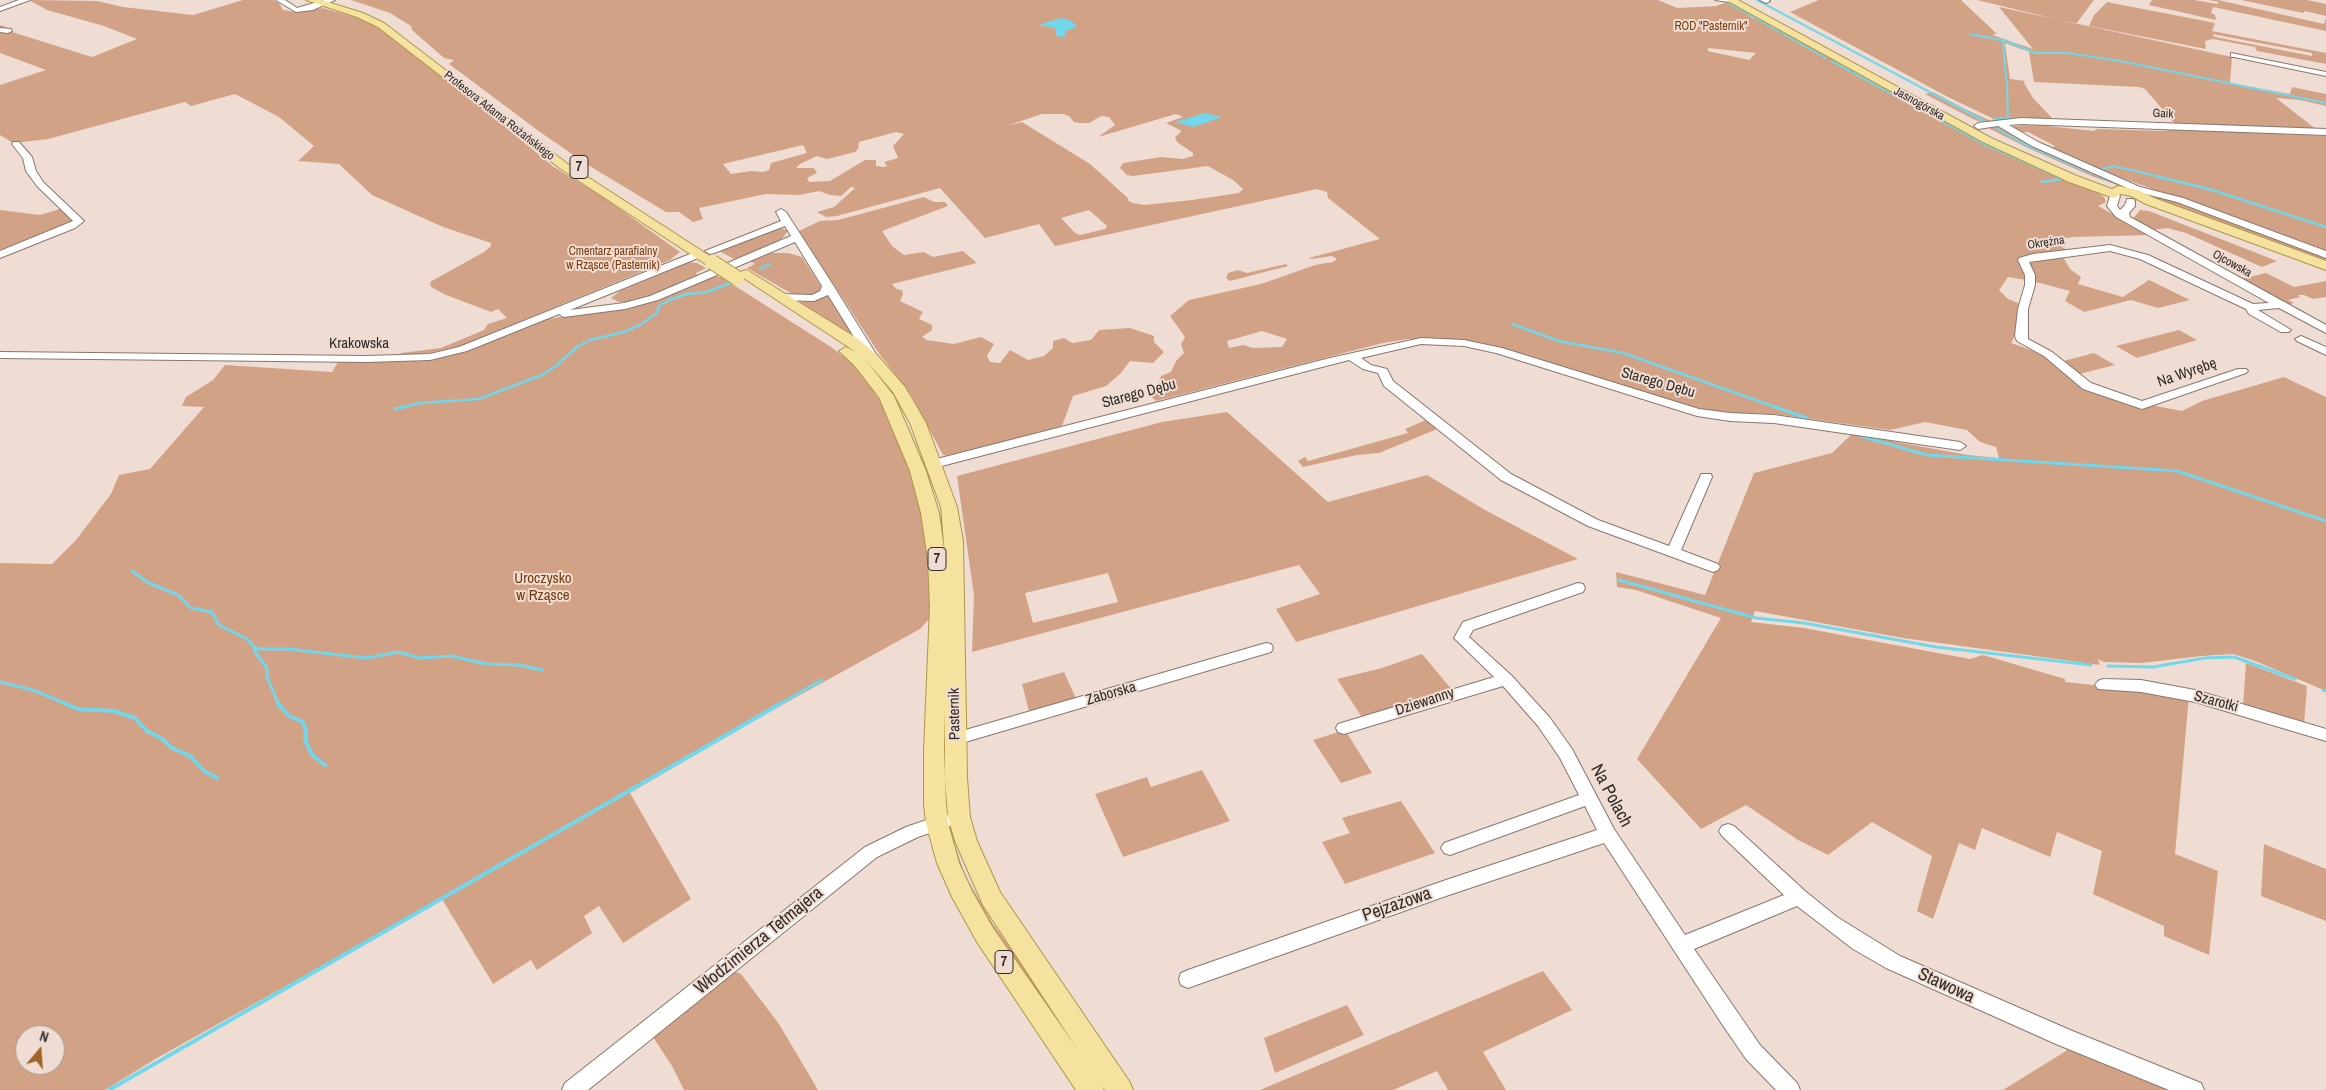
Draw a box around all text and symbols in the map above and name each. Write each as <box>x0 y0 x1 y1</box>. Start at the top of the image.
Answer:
park label: ROD "Pasternik" <box>1674 20 1748 34</box>
street label: Profesora Adama Rożańskiego <box>441 68 557 164</box>
street label: Jasnogórska <box>1891 84 1947 124</box>
street label: Gaik <box>2152 106 2174 122</box>
road number: 7 <box>570 156 588 178</box>
street label: Okrężna <box>2027 233 2065 253</box>
park label: Cmentarz parafialny w Rząsce (Pasternik) <box>566 245 660 273</box>
street label: Ojcowska <box>2210 247 2254 281</box>
street label: Krakowska <box>329 335 389 353</box>
street label: Na Wyrębę <box>2155 354 2219 392</box>
street label: Starego Dębu <box>1619 364 1697 402</box>
street label: Starego Dębu <box>1100 375 1178 413</box>
road number: 7 <box>928 548 946 570</box>
park label: Uroczysko w Rząsce <box>514 570 572 605</box>
street label: Zaborska <box>1084 678 1138 710</box>
street label: Dziewanny <box>1393 684 1457 720</box>
street label: Szarotki <box>2192 687 2240 717</box>
street label: Pasternik <box>946 688 964 740</box>
street label: Na Polach <box>1585 761 1637 831</box>
street label: Włodzimierza Tetmajera <box>690 883 828 999</box>
street label: Pejzażowa <box>1360 883 1434 927</box>
road number: 7 <box>995 950 1013 974</box>
street label: Stawowa <box>1914 964 1978 1008</box>
north arrow <box>15 1025 65 1075</box>
text: N <box>38 1027 51 1047</box>

